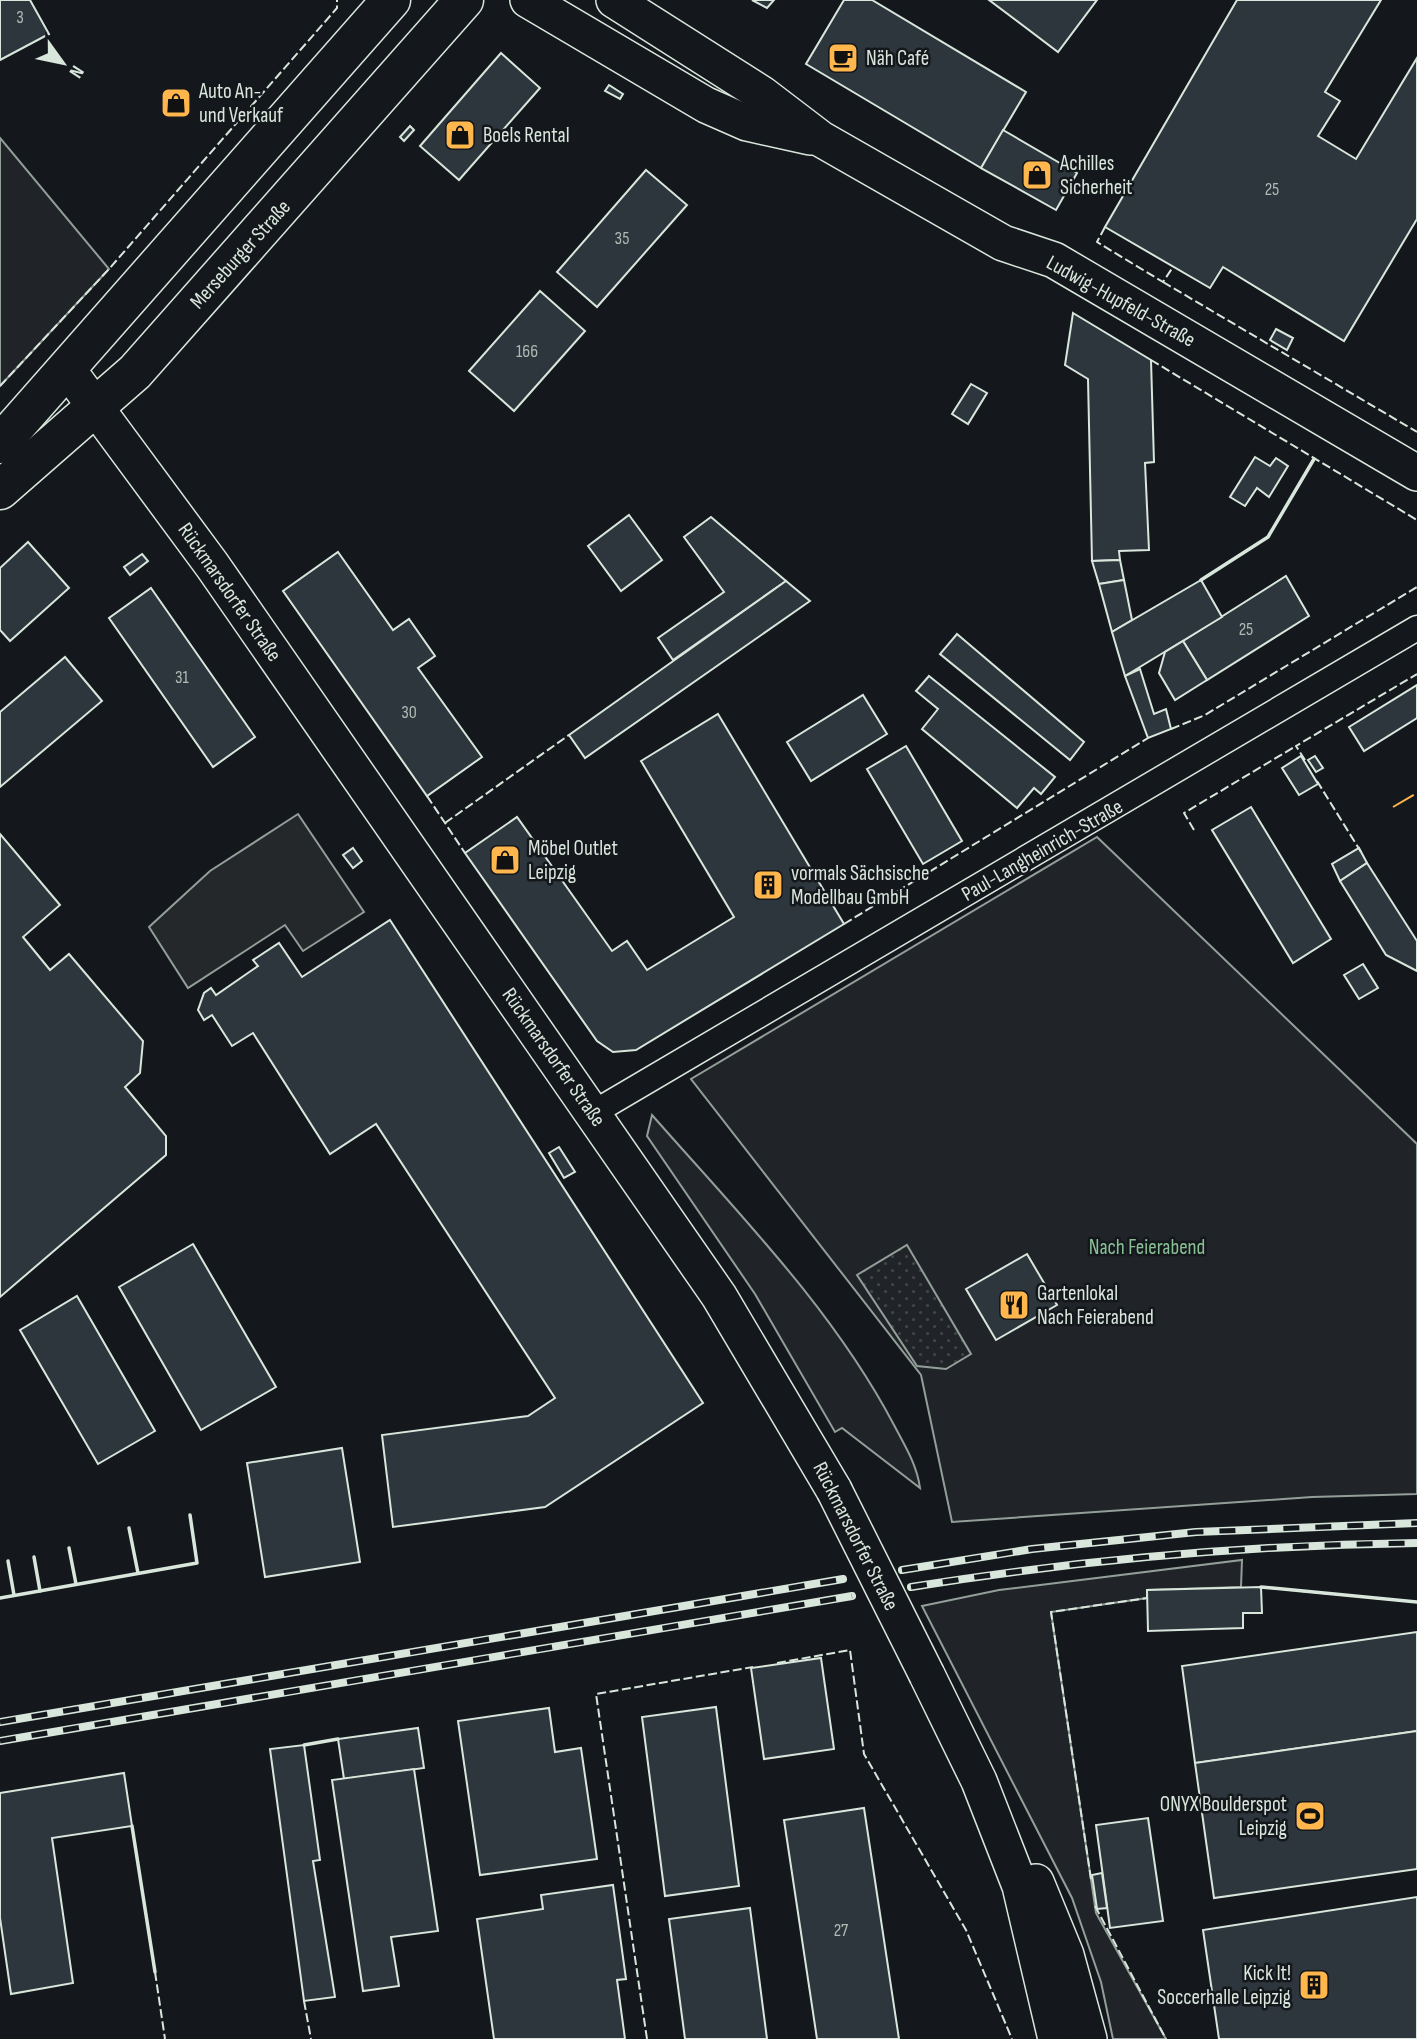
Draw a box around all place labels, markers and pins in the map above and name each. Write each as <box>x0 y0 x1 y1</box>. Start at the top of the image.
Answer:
cafe icon: Näh Café <box>826 41 860 75</box>
place label: Näh Café <box>866 46 929 71</box>
place label: Auto An- und Verkauf <box>198 79 284 128</box>
shop icon: Auto An- und Verkauf <box>159 86 193 120</box>
shop icon: Boels Rental <box>443 118 477 152</box>
place label: Boels Rental <box>483 123 570 148</box>
place label: Achilles Sicherheit <box>1059 151 1133 200</box>
shop icon: Achilles Sicherheit <box>1020 158 1054 192</box>
place label: Möbel Outlet Leipzig <box>528 836 618 885</box>
shop icon: Möbel Outlet Leipzig <box>488 843 522 877</box>
place label: vormals Sächsische Modellbau GmbH <box>791 861 929 910</box>
building icon: vormals Sächsische Modellbau GmbH <box>751 868 785 902</box>
place label: Gartenlokal Nach Feierabend <box>1037 1281 1154 1330</box>
restaurant icon: Gartenlokal Nach Feierabend <box>997 1288 1031 1322</box>
place label: ONYX Boulderspot Leipzig <box>1160 1792 1287 1841</box>
sports icon: ONYX Boulderspot Leipzig <box>1293 1799 1327 1833</box>
place label: Kick It! Soccerhalle Leipzig <box>1157 1961 1291 2010</box>
building icon: Kick It! Soccerhalle Leipzig <box>1297 1968 1331 2002</box>

